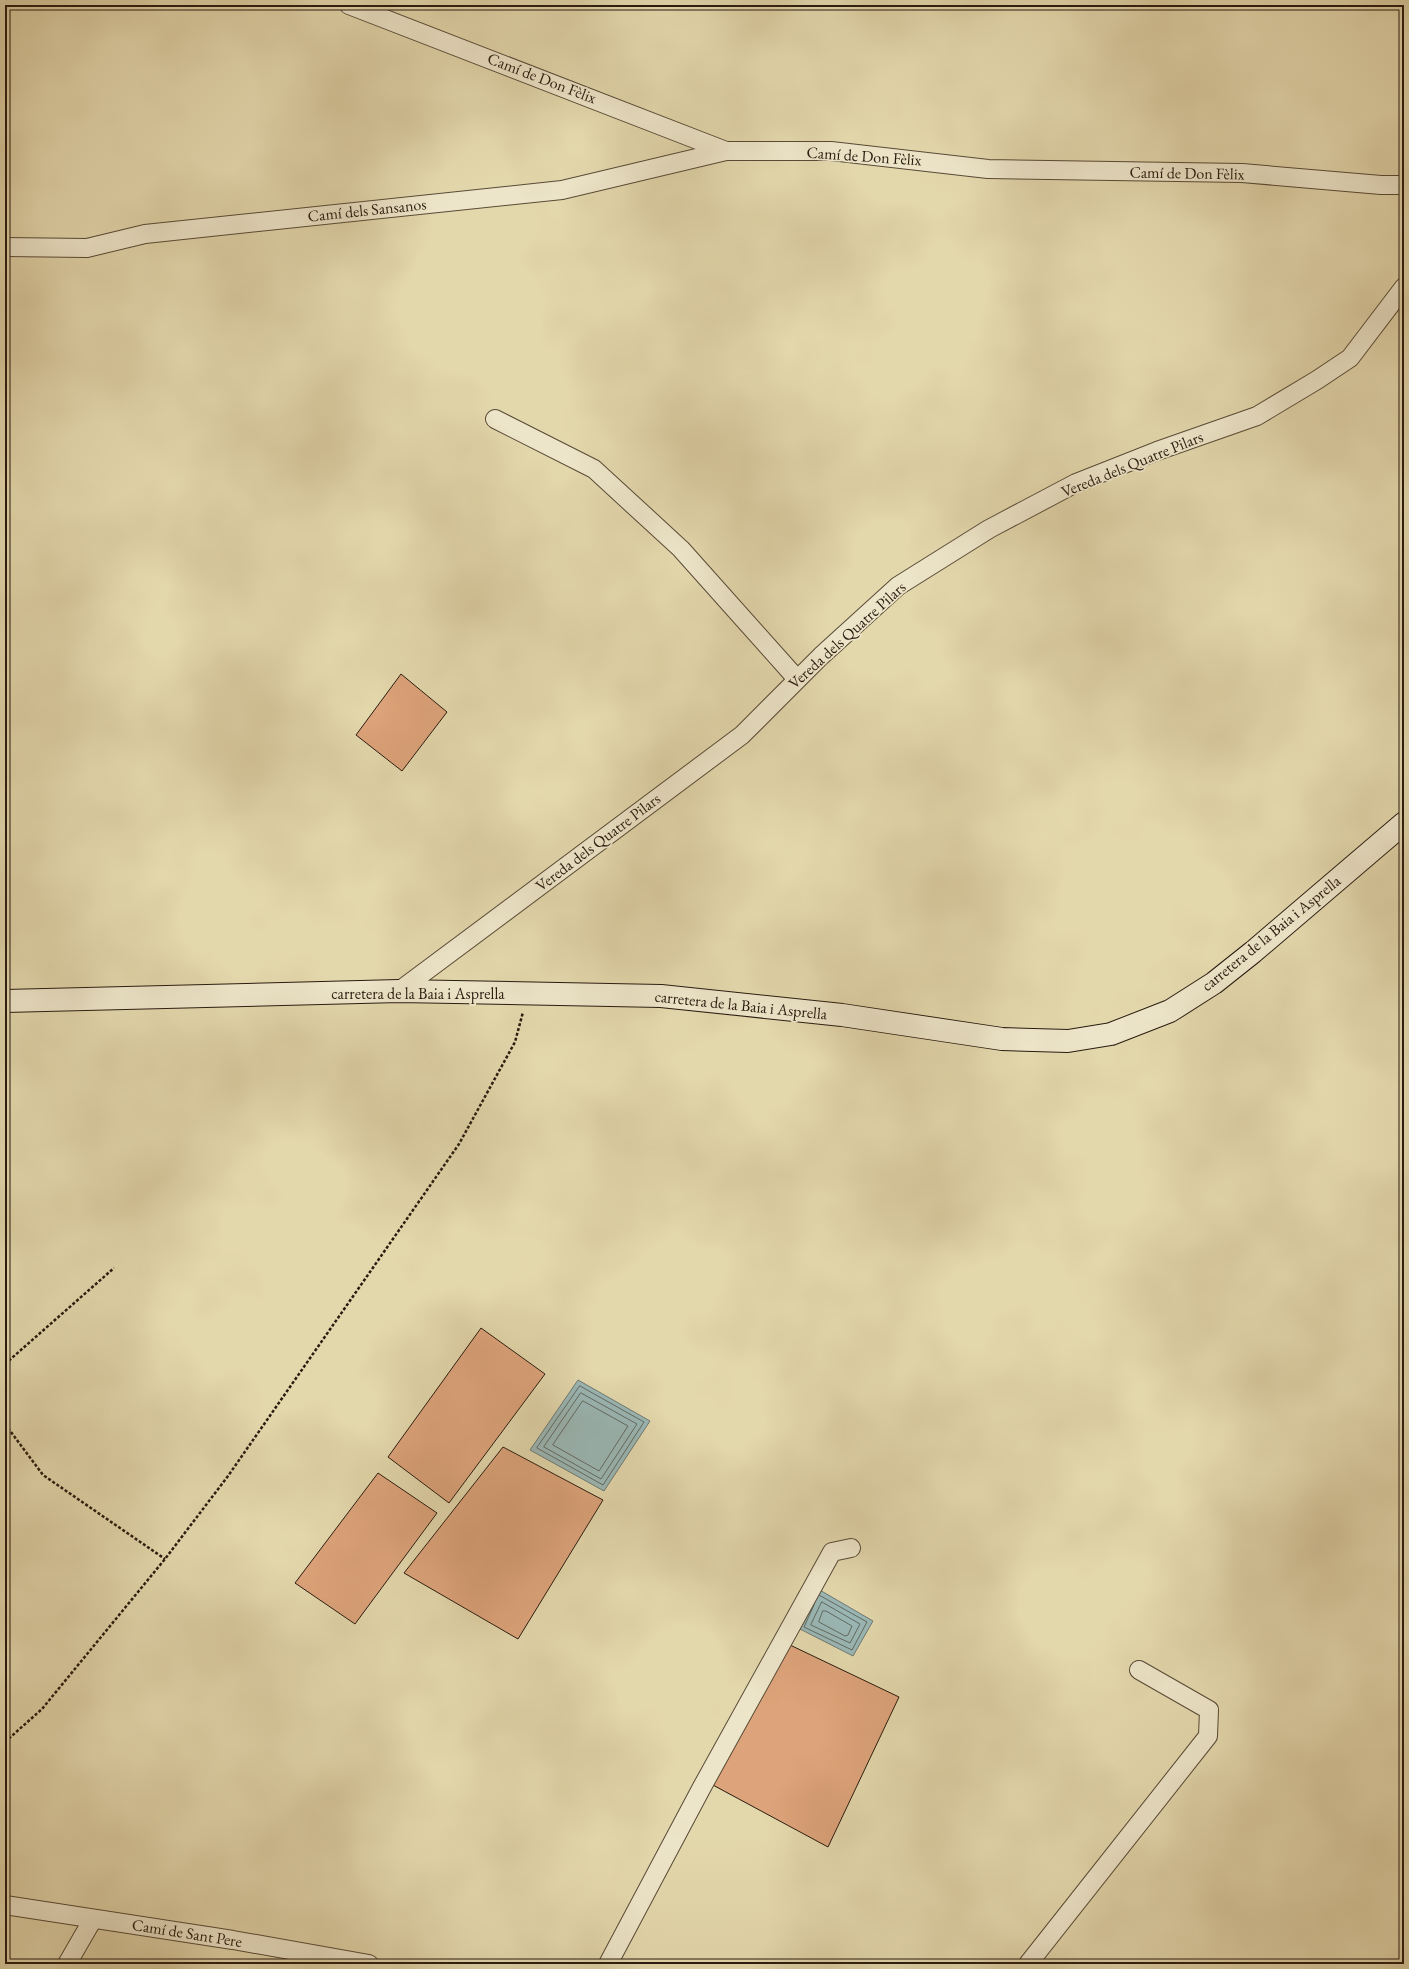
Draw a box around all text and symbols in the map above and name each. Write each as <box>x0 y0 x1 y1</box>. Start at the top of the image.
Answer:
street label: Camí de Don Fèlix <box>485 48 600 108</box>
street label: Camí de Don Fèlix <box>806 142 922 170</box>
street label: Camí de Don Fèlix <box>1129 161 1245 185</box>
street label: Camí dels Sansanos <box>307 193 427 227</box>
street label: Vereda dels Quatre Pilars <box>1058 426 1206 502</box>
street label: Vereda dels Quatre Pilars <box>784 577 910 693</box>
street label: Vereda dels Quatre Pilars <box>531 788 665 896</box>
street label: carretera de la Baia i Asprella <box>1197 870 1345 996</box>
street label: carretera de la Baia i Asprella <box>331 983 505 1004</box>
street label: carretera de la Baia i Asprella <box>654 985 829 1025</box>
street label: Camí de Sant Pere <box>130 1914 244 1952</box>

